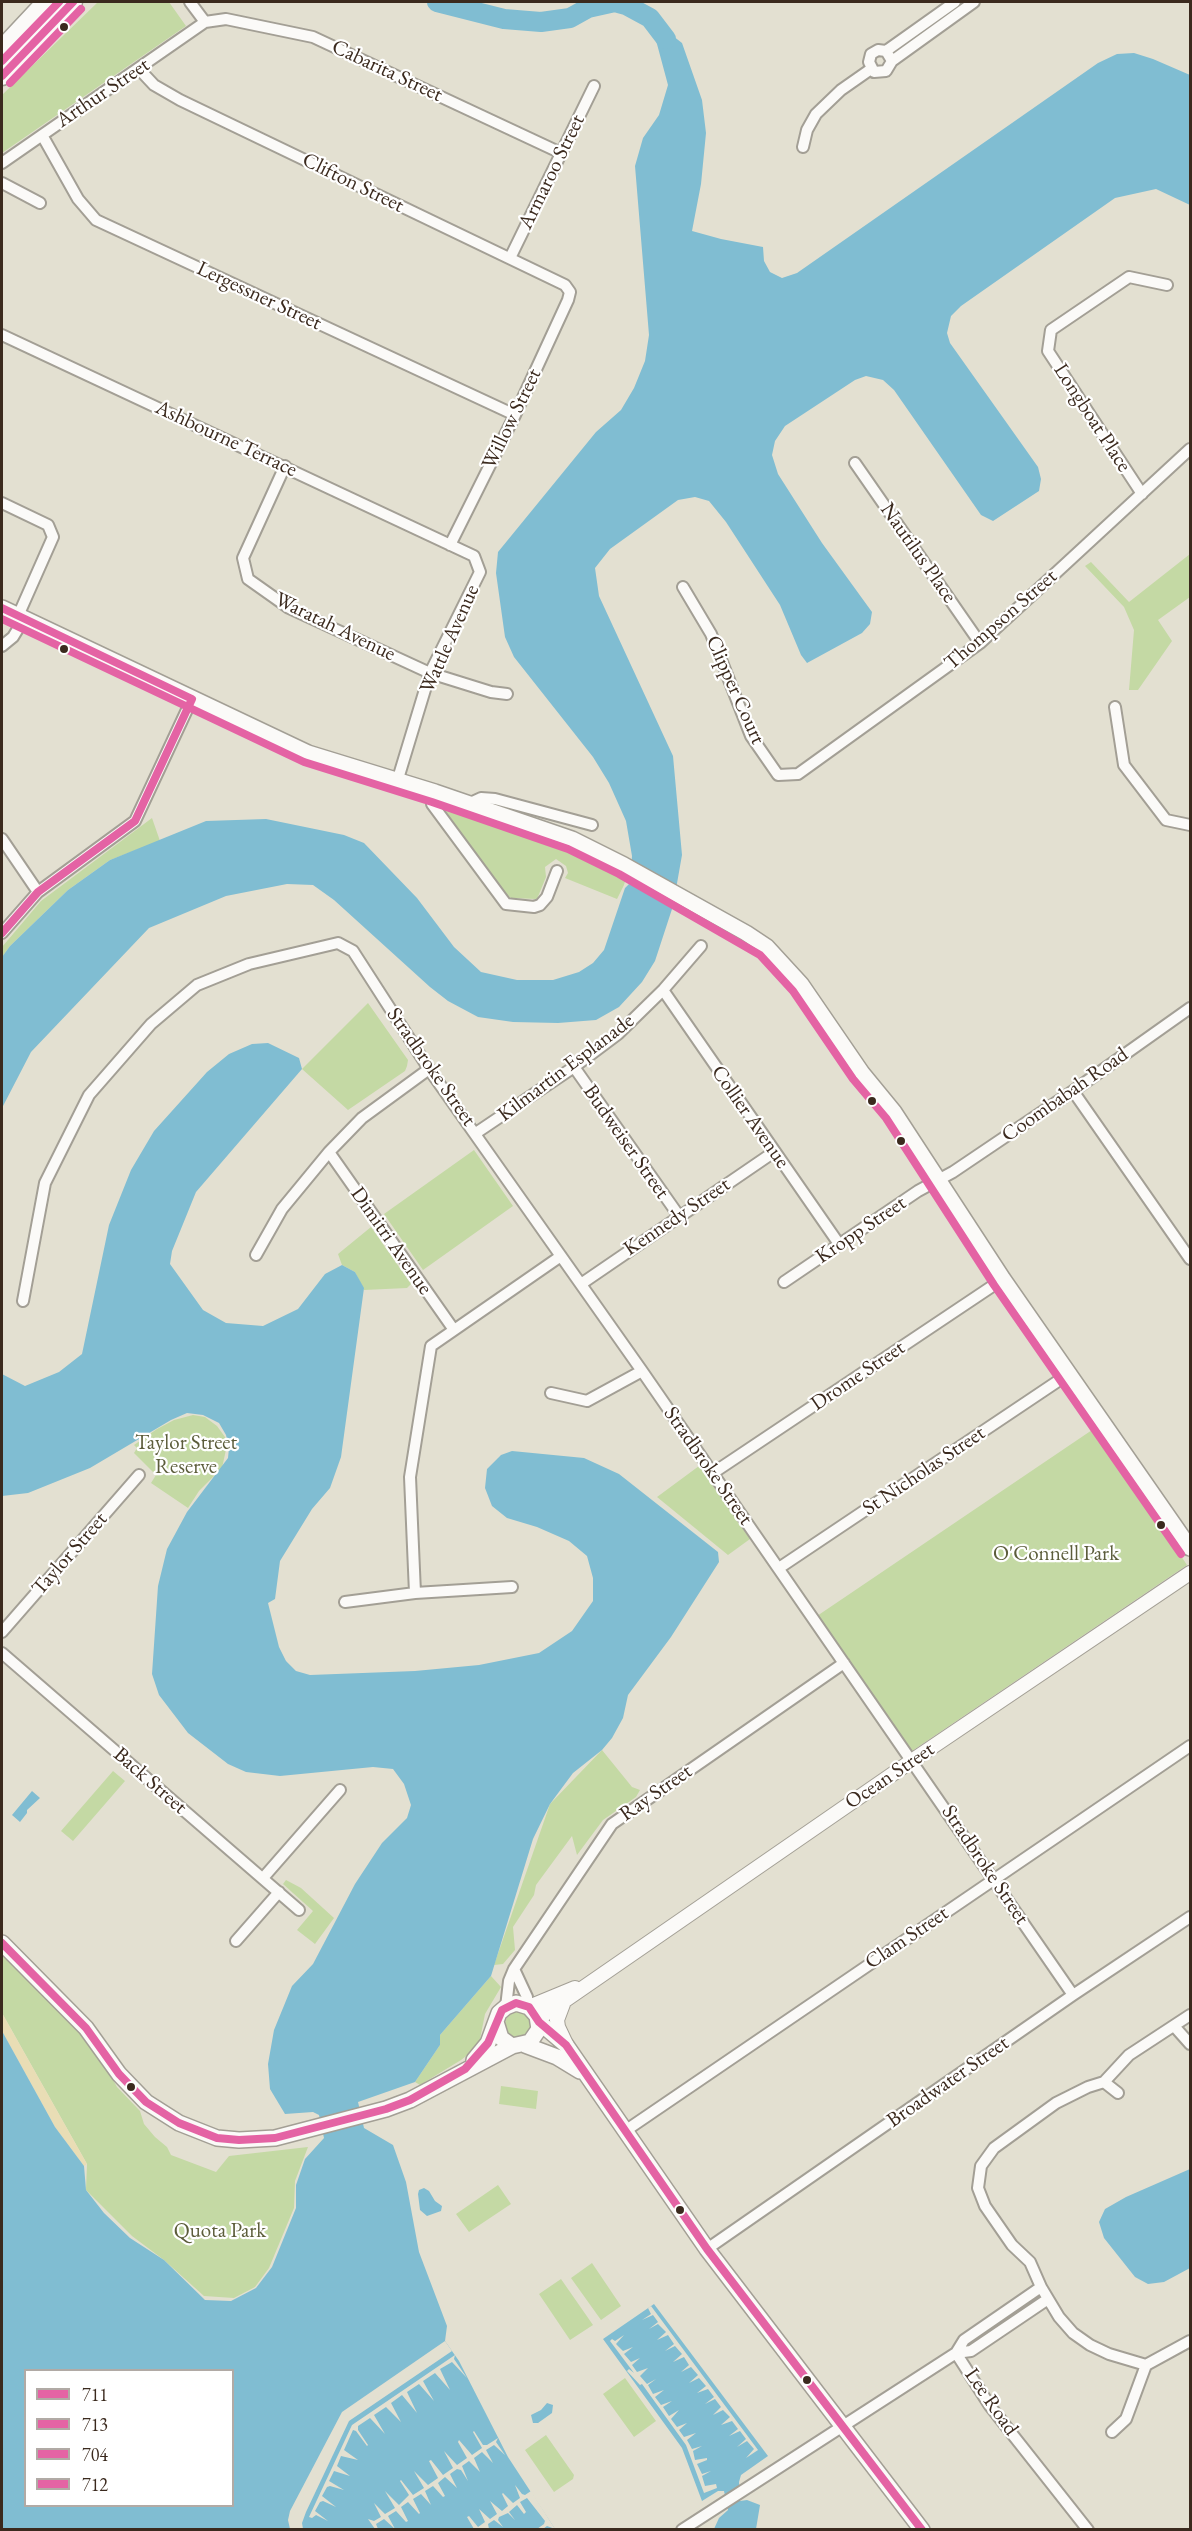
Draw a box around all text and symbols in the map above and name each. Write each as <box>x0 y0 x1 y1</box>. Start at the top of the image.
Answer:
unlabelled marker <box>58 21 70 33</box>
street label: Cabarita Street <box>328 34 446 108</box>
street label: Arthur Street <box>51 53 155 133</box>
street label: Armaroo Street <box>513 111 591 233</box>
street label: Clifton Street <box>298 148 408 218</box>
street label: Lergessner Street <box>193 256 325 336</box>
street label: Longboat Place <box>1048 359 1136 477</box>
street label: Willow Street <box>477 365 547 473</box>
street label: Ashbourne Terrace <box>151 395 301 483</box>
street label: Nautilus Place <box>874 498 962 608</box>
street label: Thompson Street <box>939 564 1063 676</box>
street label: Wattle Avenue <box>415 581 485 697</box>
street label: Waratah Avenue <box>271 587 399 667</box>
street label: Clipper Court <box>700 632 770 748</box>
unlabelled marker <box>58 643 70 655</box>
street label: Stradbroke Street <box>381 1003 481 1131</box>
street label: Kilmartin Esplanade <box>493 1009 639 1127</box>
street label: Coombabah Road <box>997 1042 1133 1148</box>
street label: Collier Avenue <box>705 1061 795 1173</box>
street label: Budweiser Street <box>577 1080 675 1204</box>
unlabelled marker <box>866 1095 878 1107</box>
unlabelled marker <box>895 1135 907 1147</box>
street label: Kennedy Street <box>619 1172 735 1262</box>
street label: Dimitri Avenue <box>345 1182 437 1300</box>
street label: Kropp Street <box>811 1191 911 1269</box>
street label: Drome Street <box>806 1335 910 1417</box>
street label: Stradbroke Street <box>658 1402 758 1530</box>
street label: St Nicholas Street <box>858 1421 990 1521</box>
park label: Taylor Street Reserve <box>135 1430 237 1480</box>
street label: Taylor Street <box>27 1507 113 1601</box>
unlabelled marker <box>1155 1519 1167 1531</box>
park label: O'Connell Park <box>993 1541 1119 1567</box>
street label: Ocean Street <box>841 1737 939 1815</box>
street label: Back Street <box>108 1742 192 1820</box>
street label: Ray Street <box>615 1759 697 1827</box>
street label: Stradbroke Street <box>936 1800 1034 1930</box>
street label: Clam Street <box>861 1901 953 1975</box>
street label: Broadwater Street <box>882 2031 1014 2133</box>
unlabelled marker <box>125 2081 137 2093</box>
unlabelled marker <box>674 2204 686 2216</box>
park label: Quota Park <box>174 2218 266 2244</box>
street label: Lee Road <box>959 2363 1023 2441</box>
legend <box>24 2369 234 2507</box>
unlabelled marker <box>801 2374 813 2386</box>
text: 711 <box>82 2383 108 2406</box>
text: 713 <box>82 2413 108 2436</box>
text: 704 <box>82 2443 108 2466</box>
text: 712 <box>82 2473 108 2496</box>

